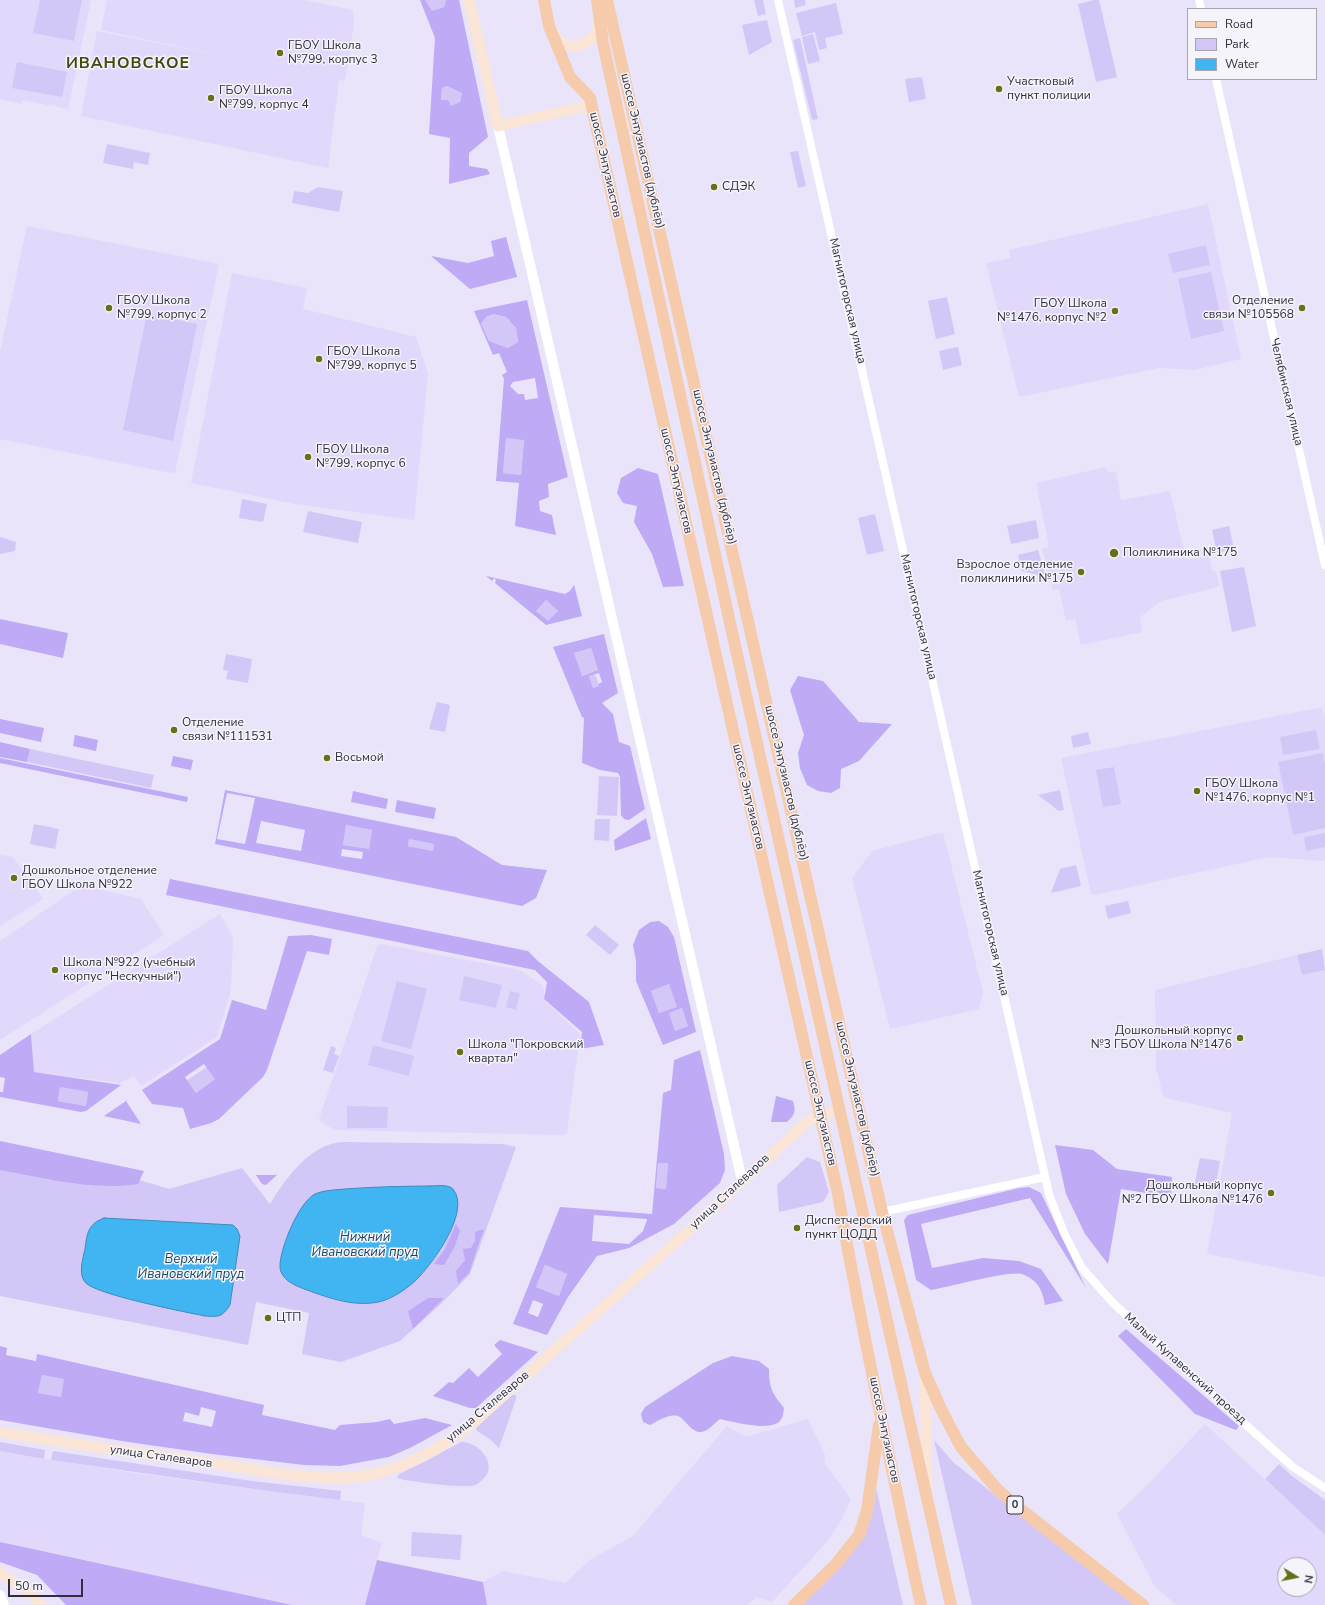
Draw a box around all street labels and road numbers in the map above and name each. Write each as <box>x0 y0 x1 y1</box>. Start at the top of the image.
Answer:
street label: шоссе Энтузиастов (дублёр) <box>617 72 667 230</box>
street label: шоссе Энтузиастов <box>586 111 624 219</box>
street label: Магнитогорская улица <box>826 237 868 365</box>
street label: Челябинская улица <box>1267 337 1305 447</box>
street label: шоссе Энтузиастов (дублёр) <box>689 388 739 546</box>
street label: шоссе Энтузиастов <box>657 427 695 535</box>
street label: Магнитогорская улица <box>897 553 939 681</box>
street label: шоссе Энтузиастов (дублёр) <box>761 704 811 862</box>
street label: шоссе Энтузиастов <box>729 743 767 851</box>
street label: Магнитогорская улица <box>969 869 1011 997</box>
street label: шоссе Энтузиастов (дублёр) <box>832 1020 882 1178</box>
street label: шоссе Энтузиастов <box>801 1059 839 1167</box>
street label: улица Сталеваров <box>687 1152 773 1232</box>
street label: Малый Купавенский проезд <box>1121 1310 1249 1428</box>
street label: улица Сталеваров <box>444 1368 532 1446</box>
street label: шоссе Энтузиастов <box>866 1376 902 1484</box>
street label: улица Сталеваров <box>109 1443 213 1471</box>
road number: 0 <box>1007 1496 1023 1514</box>

